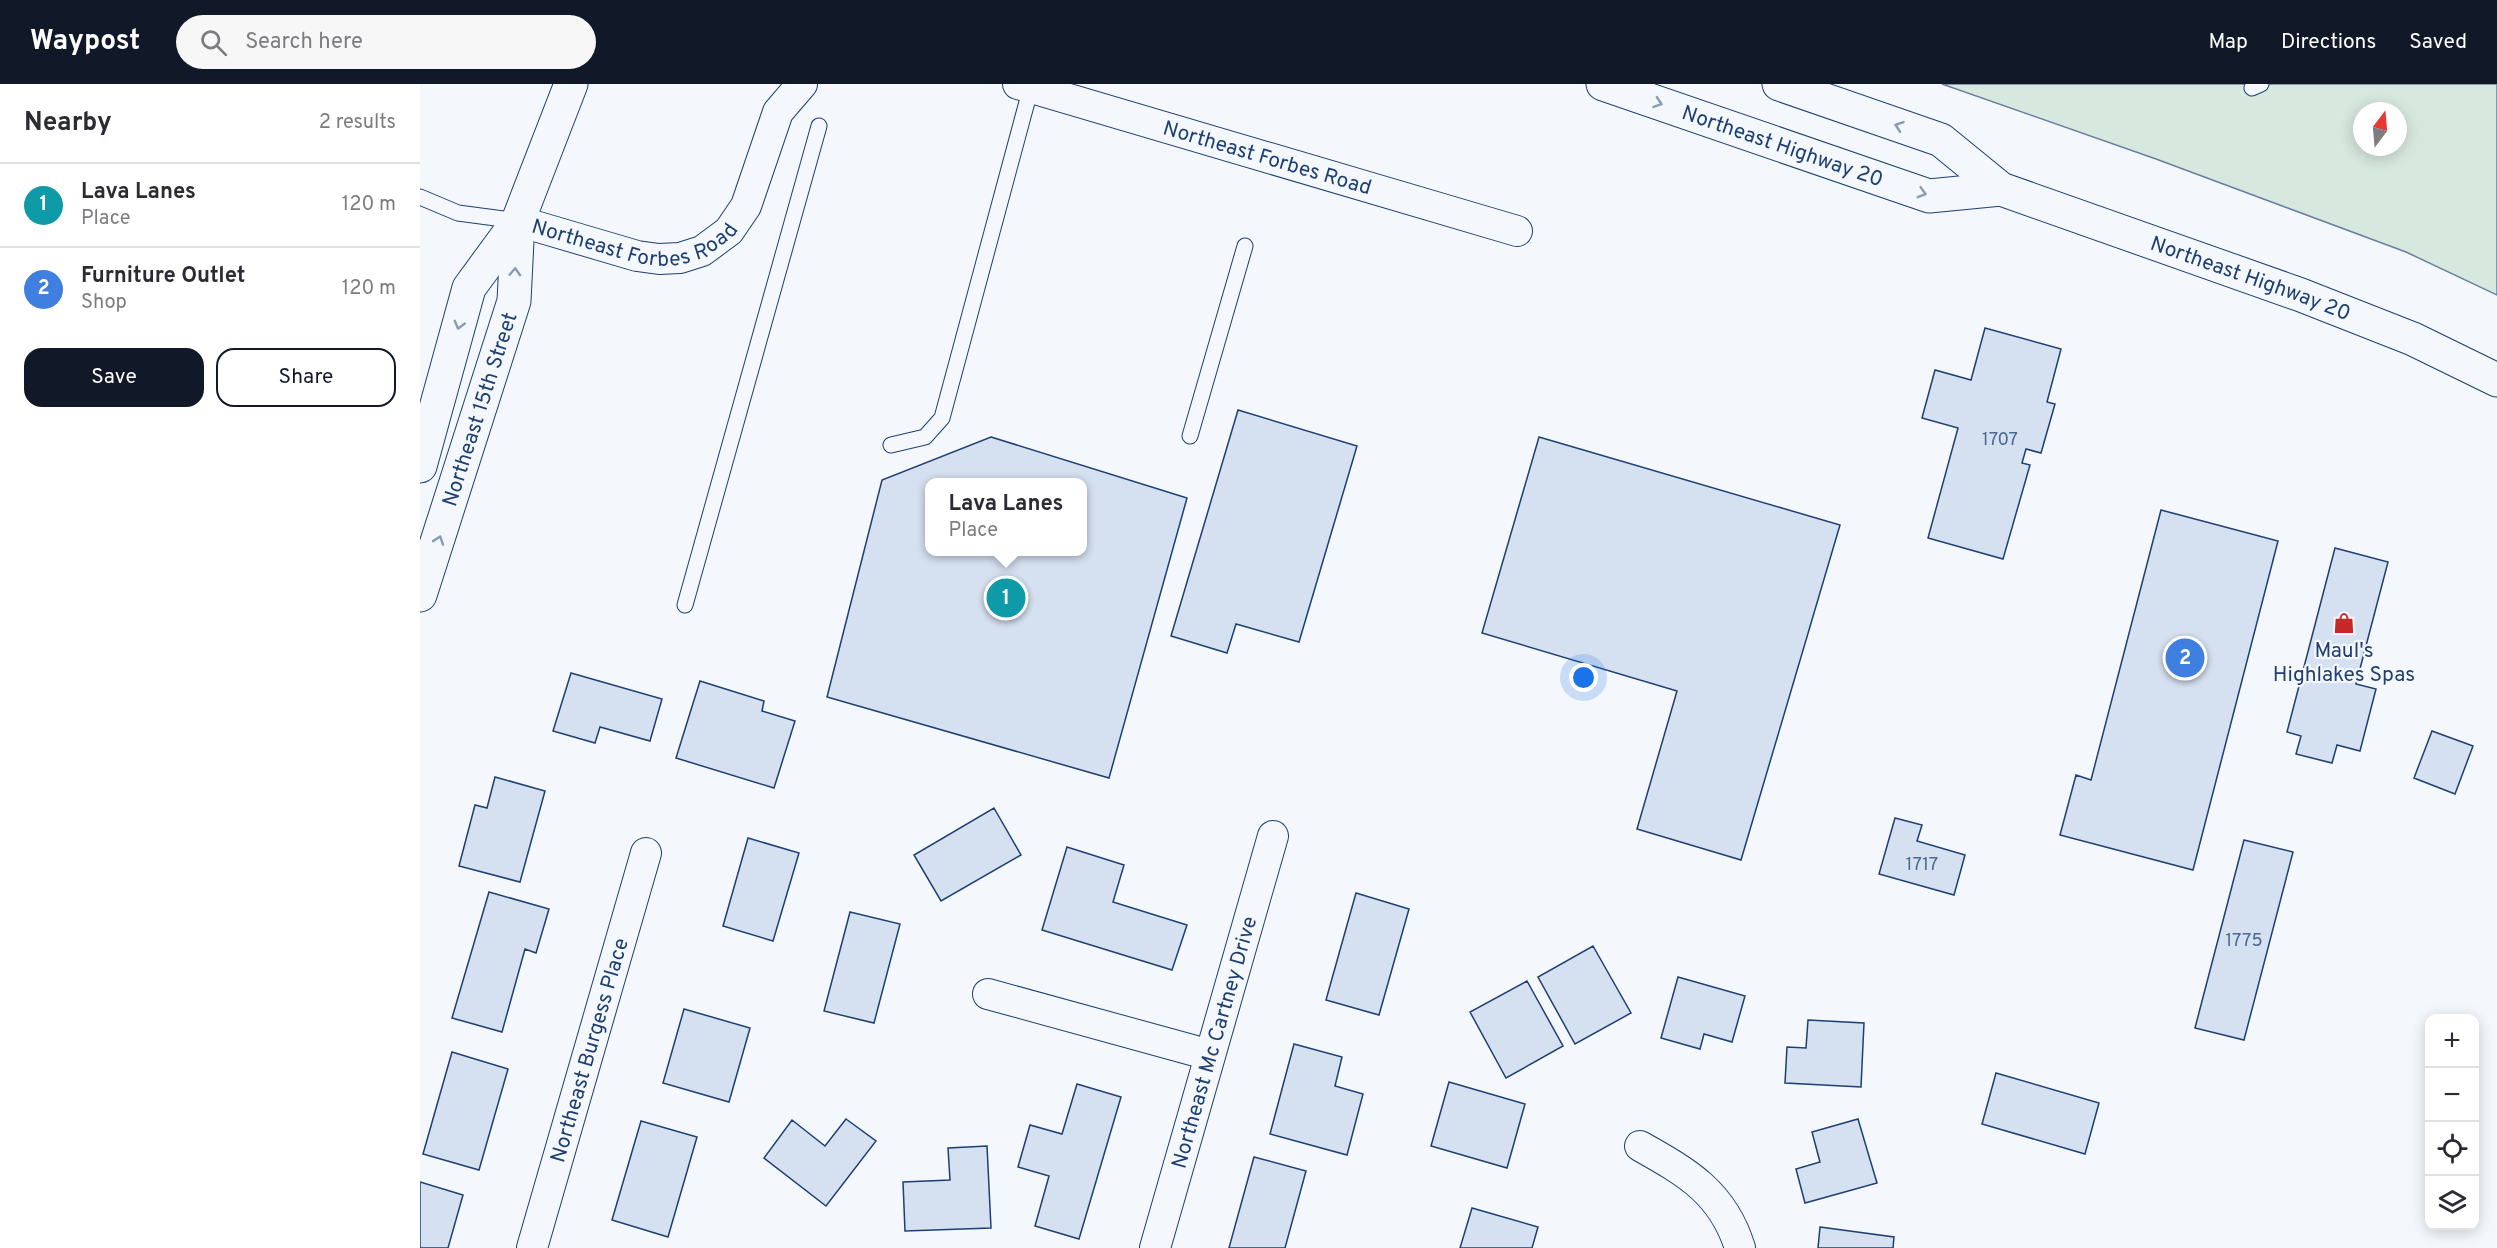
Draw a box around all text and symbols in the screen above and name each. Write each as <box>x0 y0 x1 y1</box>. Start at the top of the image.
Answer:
search box <box>176 15 596 69</box>
text: Waypost <box>30 24 140 60</box>
icon: search <box>197 26 230 59</box>
text: Search here <box>245 29 363 56</box>
text: Map <box>2208 29 2248 56</box>
text: Directions <box>2281 29 2376 56</box>
text: Saved <box>2409 29 2467 56</box>
one-way arrow <box>1652 96 1663 108</box>
street label: Northeast Highway 20 <box>1678 100 1886 194</box>
north arrow <box>2353 102 2407 156</box>
text: Nearby <box>24 107 112 140</box>
text: 2 results <box>319 110 396 136</box>
street label: Northeast Forbes Road <box>1160 115 1374 202</box>
one-way arrow <box>1894 120 1905 133</box>
text: Lava Lanes <box>81 179 196 206</box>
one-way arrow <box>1917 185 1927 198</box>
text: 1 <box>40 192 48 218</box>
text: 120 m <box>342 192 396 218</box>
street label: Northeast Forbes Road <box>523 203 739 235</box>
text: Place <box>81 206 131 232</box>
text: Northeast Forbes Road <box>528 214 745 274</box>
street label: Northeast Highway 20 <box>2146 231 2354 328</box>
text: Furniture Outlet <box>81 263 245 290</box>
one-way arrow <box>509 268 522 277</box>
text: 2 <box>37 276 50 302</box>
text: 120 m <box>342 276 396 302</box>
text: Shop <box>81 290 127 316</box>
street label: Northeast 15th Street <box>437 309 525 510</box>
one-way arrow <box>453 320 466 330</box>
button: Save <box>24 348 204 407</box>
button: Share <box>216 348 396 407</box>
house number: 1707 <box>1982 429 2018 452</box>
popup <box>925 478 1087 556</box>
text: Lava Lanes <box>949 491 1063 518</box>
text: Place <box>949 518 998 544</box>
one-way arrow <box>431 535 444 546</box>
pin: 1 <box>986 576 1026 620</box>
shop icon: Maul's Highlakes Spas <box>2332 611 2356 635</box>
pin: 2 <box>2166 636 2204 680</box>
place label: Maul's Highlakes Spas <box>2273 638 2415 689</box>
your location <box>1569 663 1598 692</box>
house number: 1717 <box>1906 854 1938 877</box>
street label: Northeast Mc Cartney Drive <box>1166 913 1264 1172</box>
house number: 1775 <box>2225 930 2263 953</box>
street label: Northeast Burgess Place <box>545 935 636 1166</box>
map controls <box>2425 1014 2479 1230</box>
button: + <box>2425 1014 2479 1068</box>
button: − <box>2425 1068 2479 1122</box>
button: locate <box>2425 1122 2479 1176</box>
button: layers <box>2425 1176 2479 1230</box>

